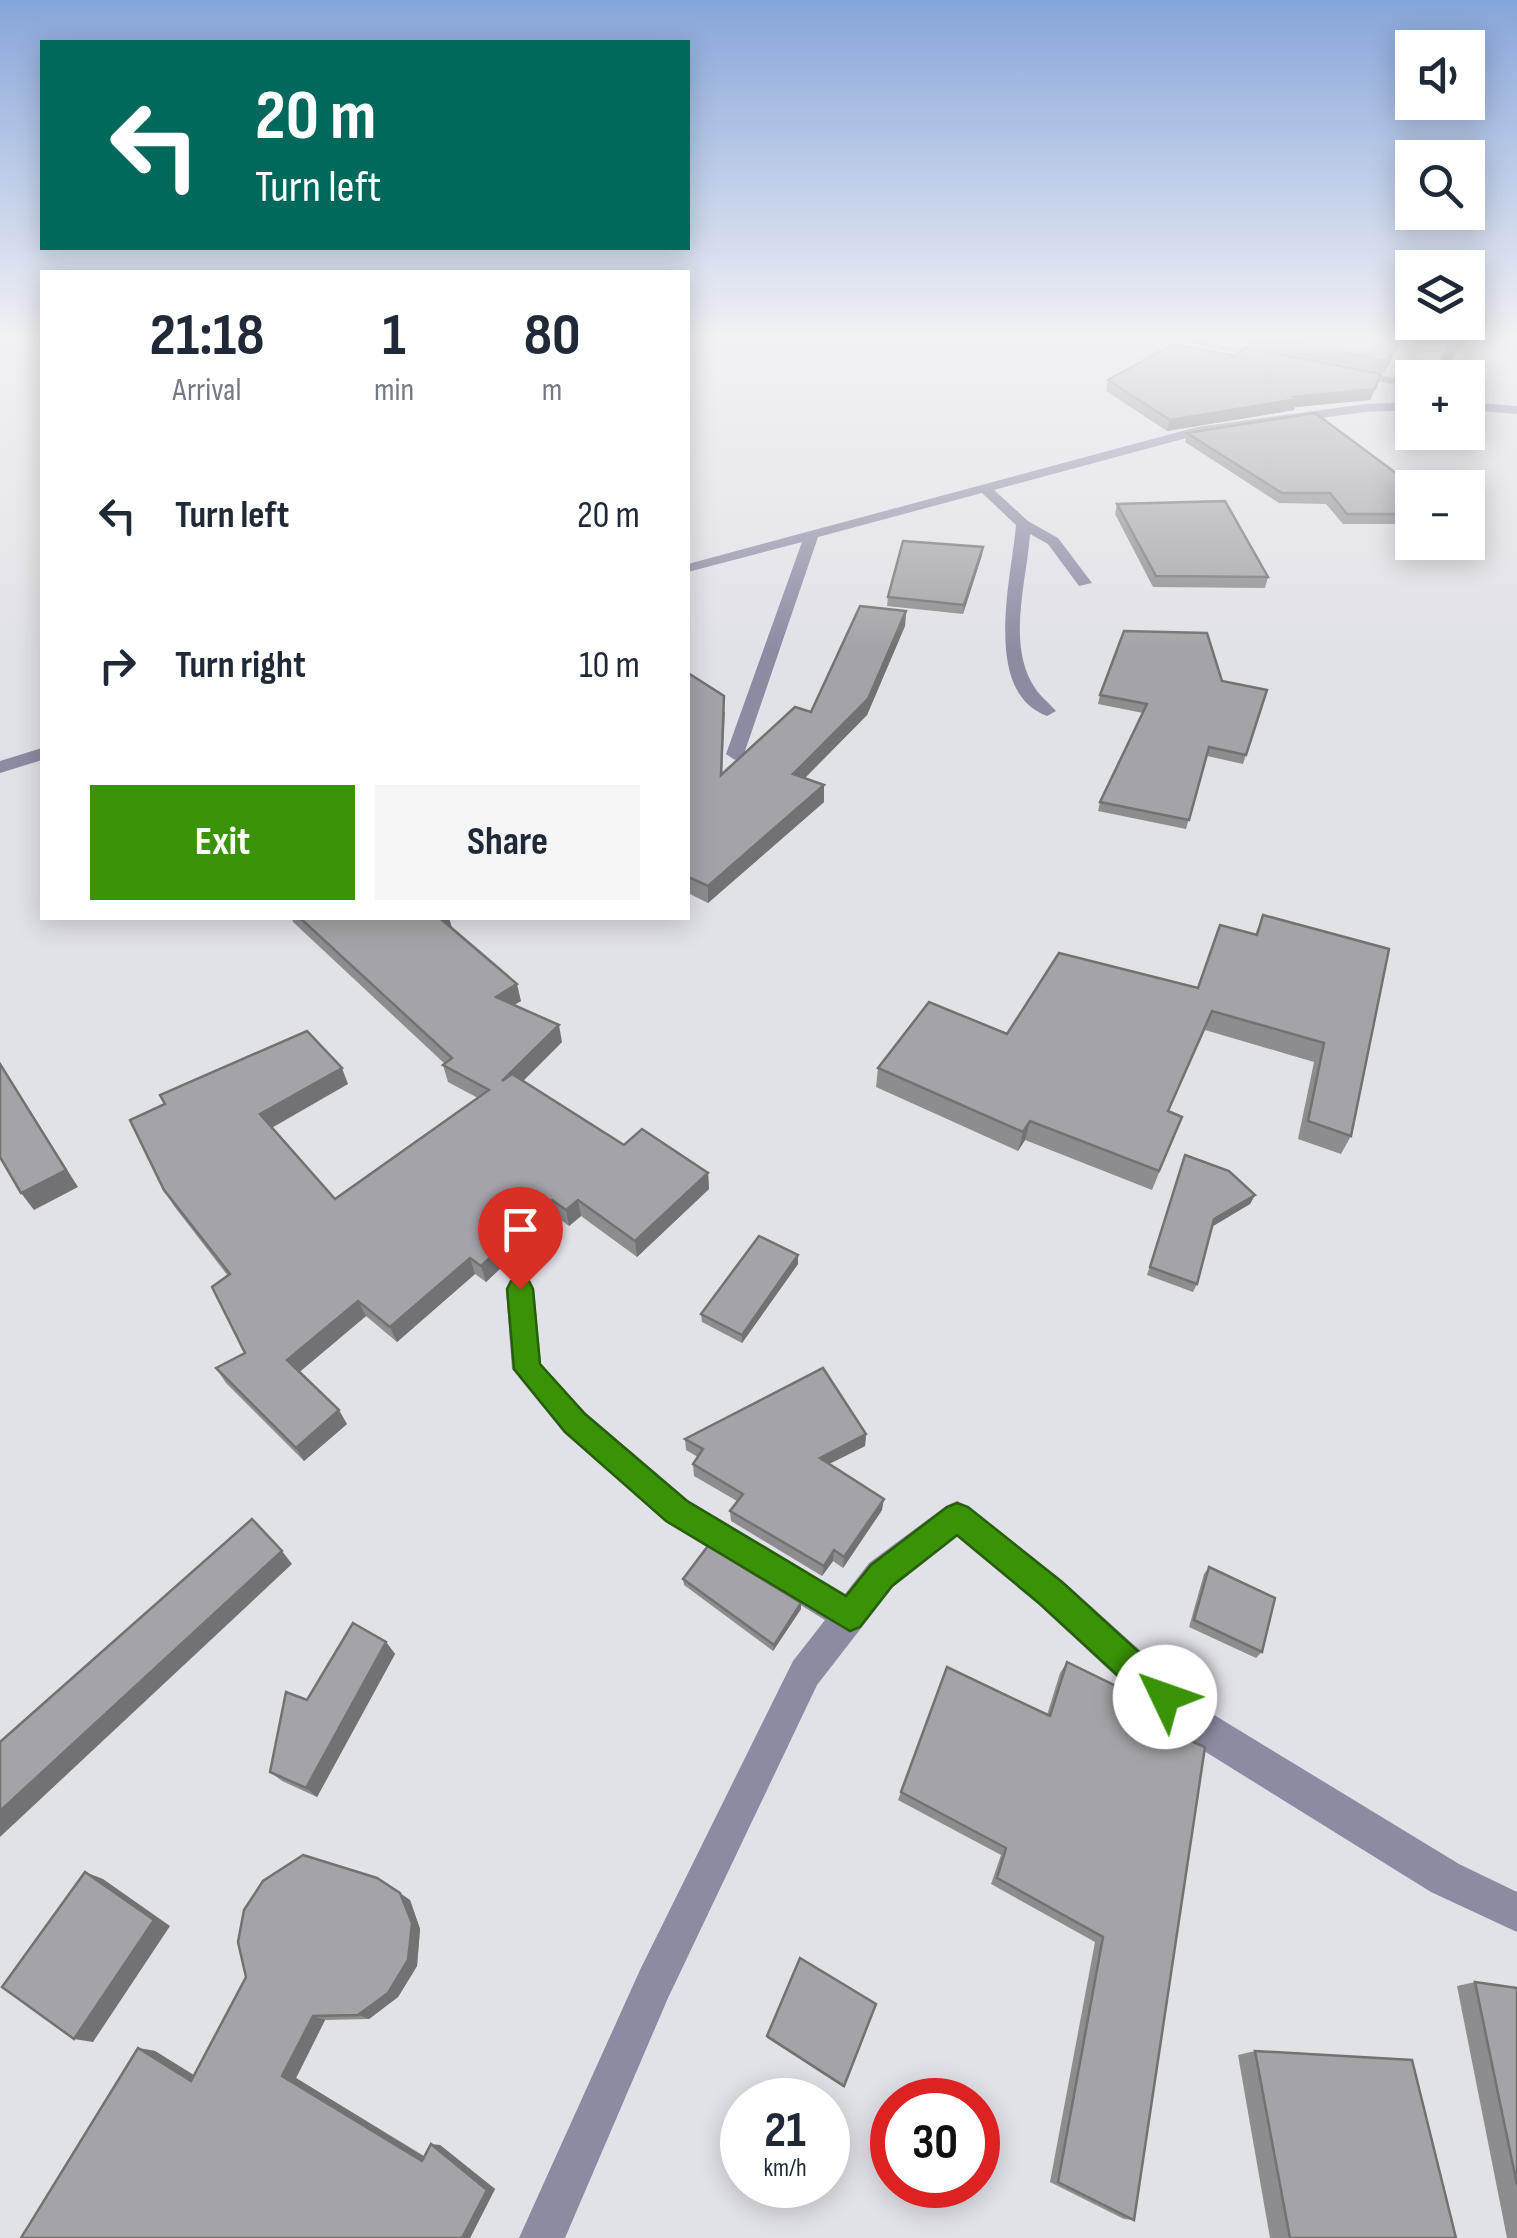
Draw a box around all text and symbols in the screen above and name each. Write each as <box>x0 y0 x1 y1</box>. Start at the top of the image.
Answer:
map controls <box>1395 30 1485 560</box>
button: sound <box>1395 30 1485 120</box>
text: 20 m <box>255 75 376 159</box>
icon: left <box>90 80 220 210</box>
button: search <box>1395 140 1485 230</box>
text: Turn left <box>255 160 381 215</box>
button: layers <box>1395 250 1485 340</box>
text: 21:18 <box>149 300 265 372</box>
text: 1 <box>382 300 406 372</box>
text: 80 <box>524 300 581 372</box>
button: + <box>1395 360 1485 450</box>
text: Arrival <box>173 371 241 410</box>
text: min <box>374 371 414 410</box>
text: m <box>542 371 562 410</box>
button: − <box>1395 470 1485 560</box>
icon: left <box>90 488 145 543</box>
text: Turn left <box>175 493 289 538</box>
text: 20 m <box>577 493 640 538</box>
icon: right <box>90 638 145 693</box>
text: Turn right <box>175 643 306 688</box>
text: 10 m <box>579 643 640 688</box>
button: Exit <box>90 785 355 900</box>
button: Share <box>375 785 640 900</box>
pin <box>478 1187 563 1290</box>
icon: arrive <box>493 1202 548 1257</box>
position arrow <box>1113 1645 1217 1749</box>
speed limit sign: 30 <box>870 2078 1000 2208</box>
text: 21 <box>764 2101 806 2161</box>
text: km/h <box>763 2153 807 2184</box>

